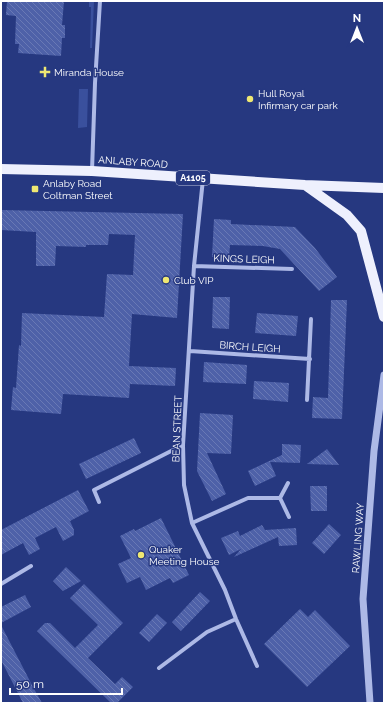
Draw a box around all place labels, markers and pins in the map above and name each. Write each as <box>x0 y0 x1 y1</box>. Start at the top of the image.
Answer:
marker: Miranda House <box>39 66 51 78</box>
place label: Miranda House <box>54 67 124 78</box>
place label: Hull Royal Infirmary car park <box>258 88 339 111</box>
marker: Hull Royal Infirmary car park <box>245 94 255 104</box>
place label: Anlaby Road Coltman Street <box>43 178 113 201</box>
marker: Anlaby Road Coltman Street <box>30 184 40 194</box>
marker: Club VIP <box>161 275 171 285</box>
place label: Club VIP <box>174 275 213 286</box>
place label: Quaker Meeting House <box>149 544 219 567</box>
marker: Quaker Meeting House <box>136 550 146 560</box>

